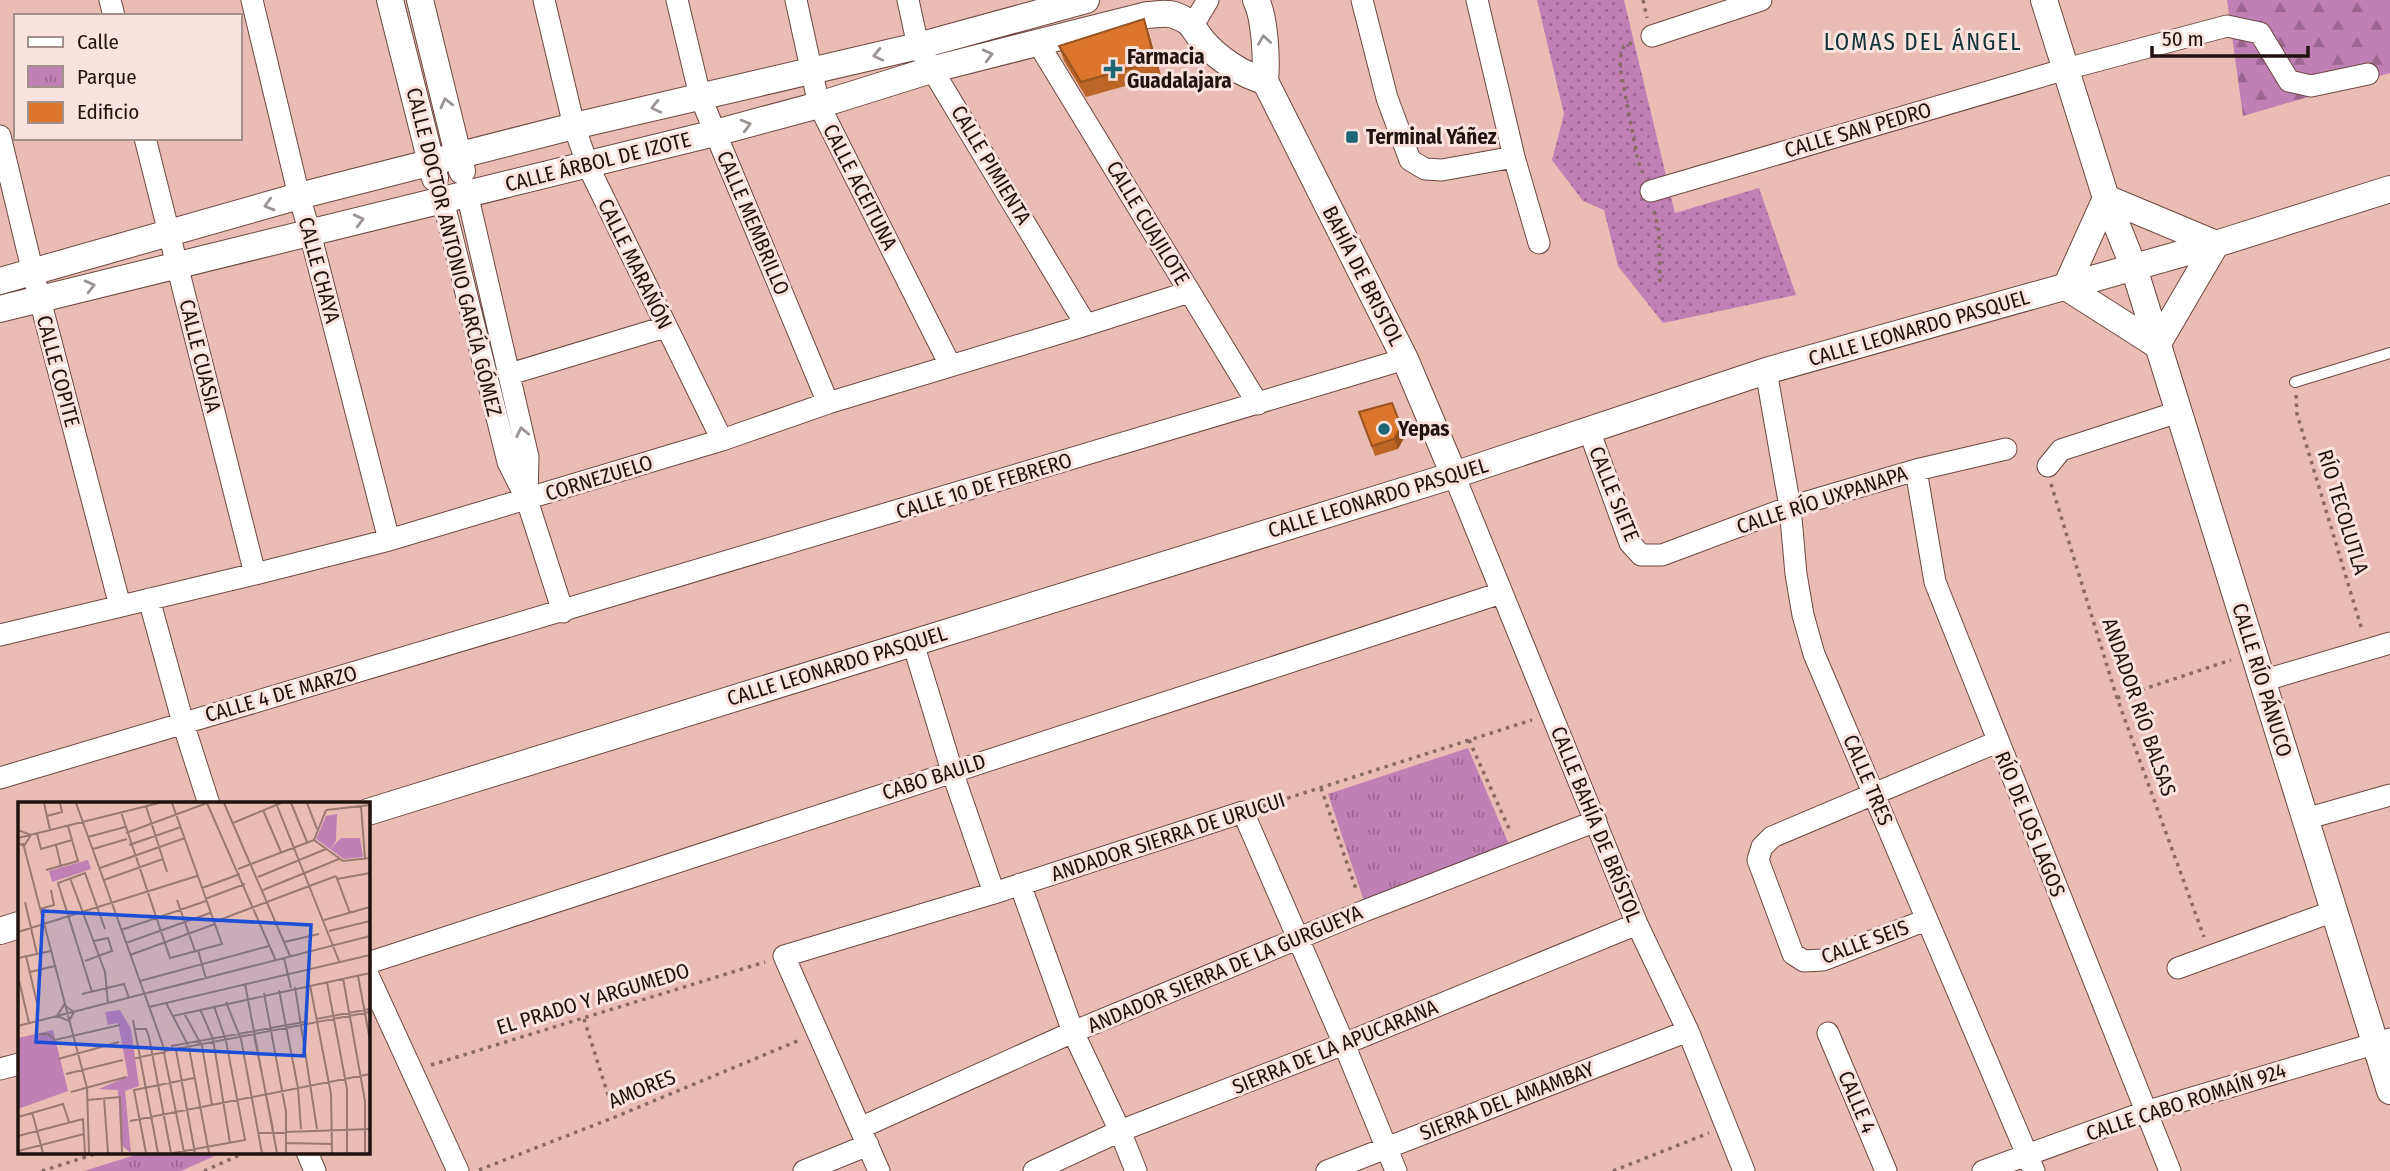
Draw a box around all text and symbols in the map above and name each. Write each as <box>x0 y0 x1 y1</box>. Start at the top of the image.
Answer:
legend <box>14 14 242 140</box>
scale bar <box>2152 14 2308 58</box>
text: 50 m <box>2162 26 2204 52</box>
district label: LOMAS DEL ÁNGEL <box>1824 27 2022 56</box>
text: Calle <box>77 29 119 55</box>
one-way arrow <box>1256 34 1271 46</box>
place label: Farmacia Guadalajara <box>1127 44 1232 94</box>
one-way arrow <box>872 46 884 61</box>
one-way arrow <box>982 49 994 63</box>
marker: Farmacia Guadalajara <box>1105 61 1121 77</box>
text: Parque <box>77 64 137 90</box>
street label: CALLE DOCTOR ANTONIO GARCÍA GÓMEZ <box>401 85 508 419</box>
one-way arrow <box>440 97 454 109</box>
street label: CALLE SAN PEDRO <box>1782 97 1934 163</box>
one-way arrow <box>650 98 662 113</box>
text: Edificio <box>77 99 139 125</box>
street label: CALLE PIMIENTA <box>945 101 1037 229</box>
one-way arrow <box>740 118 752 133</box>
street label: CALLE ACEITUNA <box>817 120 903 254</box>
place label: Terminal Yáñez <box>1366 124 1497 150</box>
street label: CALLE ÁRBOL DE IZOTE <box>502 126 694 198</box>
marker: Terminal Yáñez <box>1344 129 1360 145</box>
street label: CALLE MEMBRILLO <box>711 147 795 299</box>
street label: CALLE CUAJILOTE <box>1101 156 1195 290</box>
street label: CALLE MARAÑÓN <box>592 194 678 334</box>
one-way arrow <box>263 196 275 211</box>
street label: BAHÍA DE BRISTOL <box>1317 202 1410 351</box>
street label: CALLE CHAYA <box>292 214 346 326</box>
one-way arrow <box>352 214 364 229</box>
one-way arrow <box>84 280 96 294</box>
street label: CALLE LEONARDO PASQUEL <box>1806 284 2033 372</box>
street label: CALLE CUASIA <box>173 297 227 415</box>
street label: CALLE COPITE <box>31 312 85 430</box>
place label: Yepas <box>1397 416 1449 442</box>
marker: Yepas <box>1376 421 1392 437</box>
one-way arrow <box>516 426 531 438</box>
street label: CALLE SIETE <box>1583 443 1645 546</box>
street label: RÍO TECOLUTLA <box>2312 446 2374 578</box>
street label: CALLE 10 DE FEBRERO <box>893 447 1075 525</box>
street label: CORNEZUELO <box>542 449 656 507</box>
street label: CALLE LEONARDO PASQUEL <box>1265 452 1492 544</box>
street label: CALLE RÍO UXPANAPA <box>1733 460 1911 540</box>
street label: CALLE RÍO PÁNUCO <box>2226 600 2298 760</box>
street label: ANDADOR RÍO BALSAS <box>2096 614 2182 800</box>
street label: CALLE LEONARDO PASQUEL <box>724 620 951 712</box>
street label: CALLE 4 DE MARZO <box>202 660 360 728</box>
street label: CALLE BAHÍA DE BRÍSTOL <box>1545 722 1647 926</box>
street label: CALLE TRES <box>1837 731 1899 829</box>
street label: RÍO DE LOS LAGOS <box>1989 747 2071 901</box>
street label: CABO BAULD <box>879 748 989 806</box>
street label: ANDADOR SIERRA DE URUCUI <box>1048 787 1288 887</box>
inset map <box>18 802 369 1154</box>
street label: ANDADOR SIERRA DE LA GURGUEYA <box>1084 899 1366 1039</box>
street label: CALLE SEIS <box>1818 914 1912 970</box>
street label: EL PRADO Y ARGUMEDO <box>494 957 692 1041</box>
street label: SIERRA DE LA APUCARANA <box>1228 994 1442 1100</box>
street label: SIERRA DEL AMAMBAY <box>1416 1056 1598 1146</box>
street label: CALLE CABO ROMAÍN 924 <box>2083 1057 2289 1147</box>
street label: AMORES <box>604 1064 680 1114</box>
street label: CALLE 4 <box>1832 1067 1882 1137</box>

